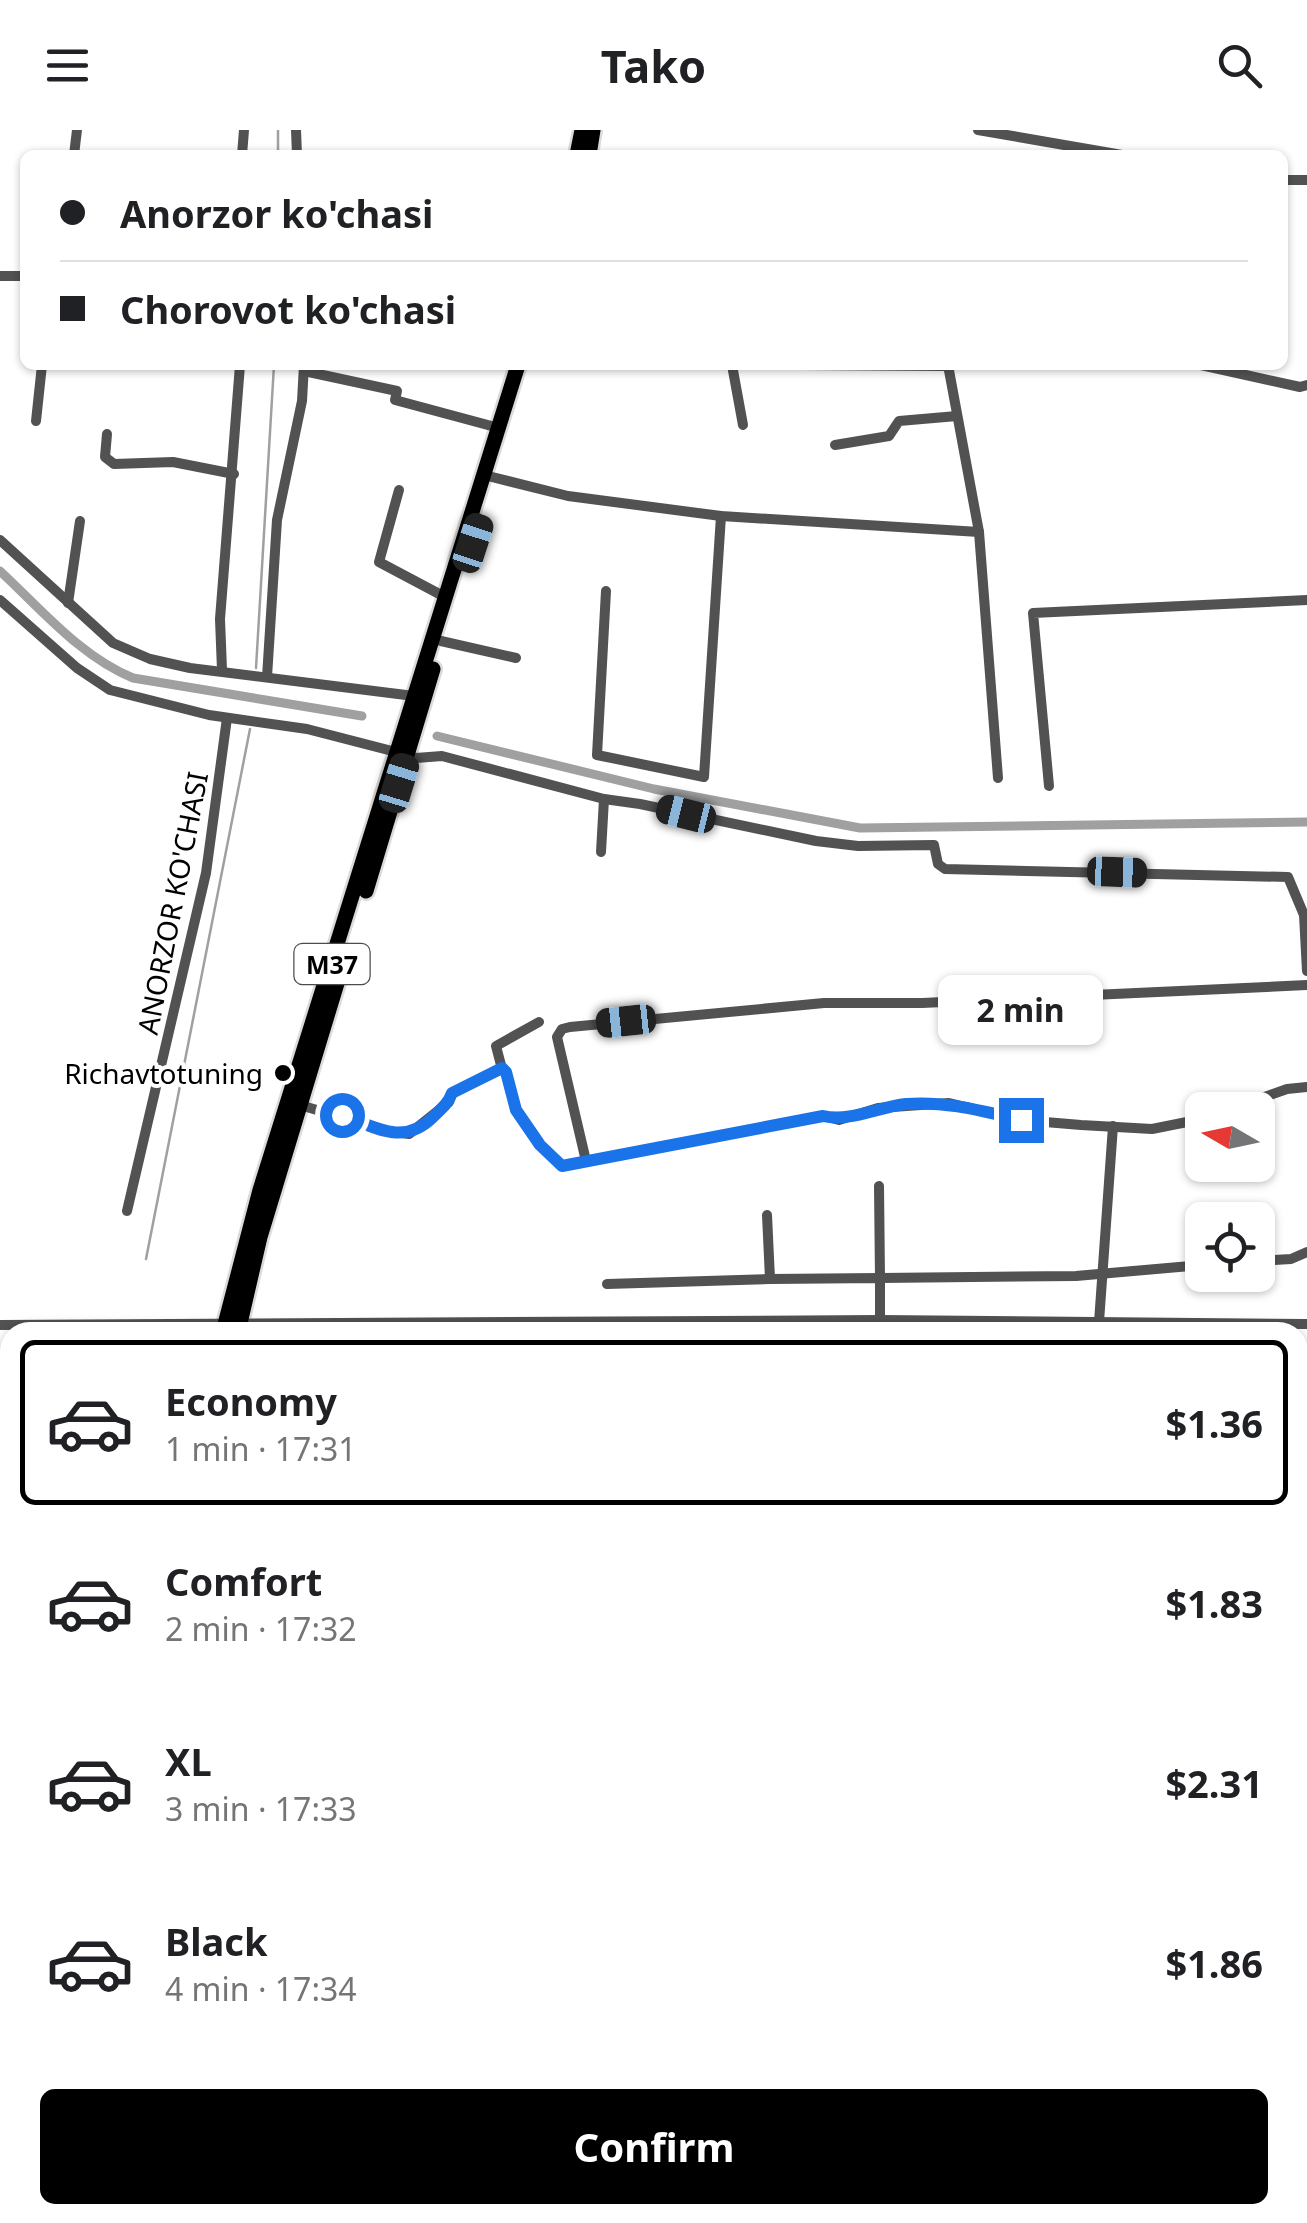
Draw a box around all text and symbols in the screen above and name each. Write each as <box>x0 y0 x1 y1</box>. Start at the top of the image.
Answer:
text: Tako <box>601 35 706 96</box>
icon: menu <box>40 38 95 93</box>
icon: search <box>1212 38 1267 93</box>
text: Anorzor ko'chasi <box>120 187 433 239</box>
text: Chorovot ko'chasi <box>120 283 456 335</box>
car <box>449 510 497 576</box>
car <box>376 750 422 816</box>
street label: ANORZOR KO'CHASI <box>128 768 216 1038</box>
car <box>653 792 719 836</box>
car <box>1086 856 1148 888</box>
road number: M37 <box>294 944 370 984</box>
callout: 2 min <box>938 975 1104 1045</box>
text: 2 min <box>976 988 1065 1031</box>
car <box>595 1003 657 1039</box>
place label: Richavtotuning <box>64 1054 263 1092</box>
marker: Richavtotuning <box>272 1062 294 1084</box>
north arrow <box>1185 1092 1275 1182</box>
map controls <box>1185 1092 1275 1292</box>
route start <box>320 1093 365 1138</box>
route end <box>999 1098 1044 1143</box>
button: locate <box>1185 1202 1275 1292</box>
text: Economy <box>165 1375 337 1427</box>
icon: car <box>45 1378 135 1468</box>
text: $1.36 <box>1165 1397 1263 1449</box>
text: 1 min · 17:31 <box>165 1427 357 1470</box>
text: Comfort <box>165 1555 322 1607</box>
icon: car <box>45 1558 135 1648</box>
text: $1.83 <box>1165 1577 1263 1629</box>
text: 2 min · 17:32 <box>165 1607 357 1650</box>
text: XL <box>165 1735 212 1787</box>
icon: car <box>45 1738 135 1828</box>
text: $2.31 <box>1165 1757 1263 1809</box>
text: 3 min · 17:33 <box>165 1787 357 1830</box>
text: Black <box>165 1915 268 1967</box>
icon: car <box>45 1918 135 2008</box>
text: $1.86 <box>1165 1937 1263 1989</box>
text: 4 min · 17:34 <box>165 1967 357 2010</box>
button: Confirm <box>40 2089 1268 2204</box>

